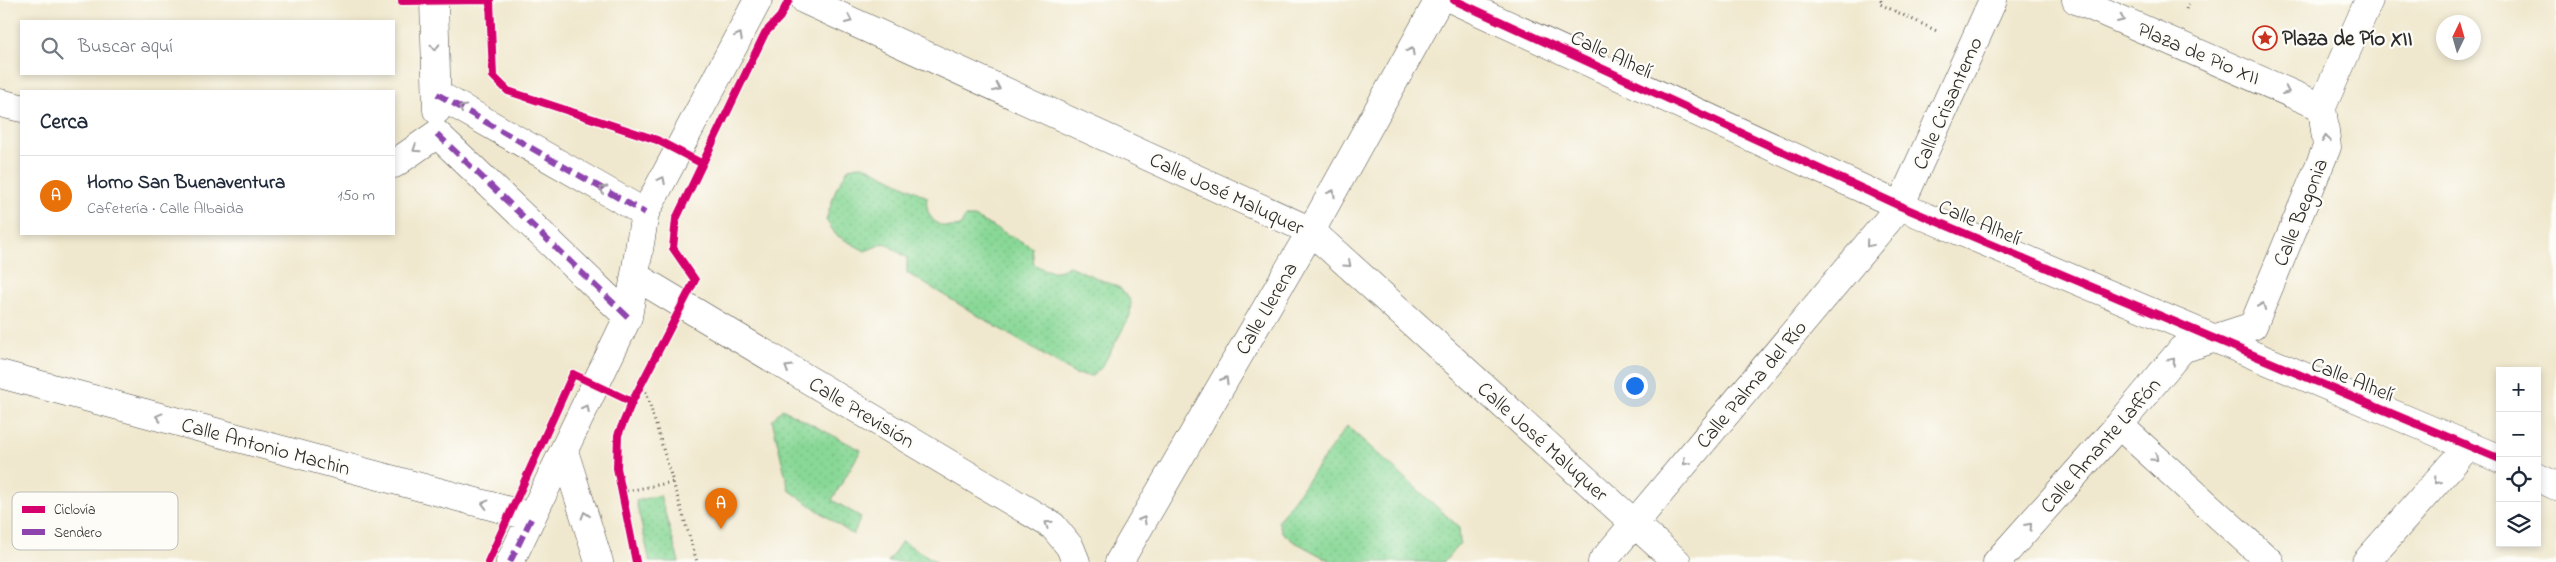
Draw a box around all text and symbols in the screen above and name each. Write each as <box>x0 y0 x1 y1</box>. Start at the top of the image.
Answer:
one-way arrow <box>2116 13 2125 24</box>
one-way arrow <box>844 14 853 25</box>
north arrow <box>2436 15 2481 60</box>
street label: Plaza de Pio XII <box>2132 16 2264 94</box>
search box <box>20 20 395 75</box>
street label: Calle Alhelí <box>1565 24 1657 88</box>
place icon: Plaza de Pío XII <box>2252 25 2278 51</box>
place label: Plaza de Pío XII <box>2282 25 2412 55</box>
one-way arrow <box>732 32 742 41</box>
street label: Calle Crisantemo <box>1906 33 1992 175</box>
icon: search <box>38 34 66 62</box>
text: Buscar aquí <box>78 34 173 61</box>
one-way arrow <box>430 43 440 51</box>
one-way arrow <box>1405 47 1415 56</box>
one-way arrow <box>992 81 1001 92</box>
one-way arrow <box>2281 84 2290 95</box>
one-way arrow <box>458 105 467 115</box>
text: Cerca <box>40 108 88 138</box>
one-way arrow <box>2321 134 2332 142</box>
one-way arrow <box>412 143 421 152</box>
street label: Calle José Maluquer <box>1144 146 1309 244</box>
street label: Calle Begonia <box>2267 154 2339 272</box>
text: Horno San Buenaventura <box>87 170 285 197</box>
one-way arrow <box>656 176 666 185</box>
text: A <box>51 184 61 208</box>
text: 150 m <box>337 184 375 208</box>
one-way arrow <box>599 185 608 195</box>
one-way arrow <box>1326 190 1336 199</box>
street label: Calle Alhelí <box>1933 193 2026 255</box>
text: Cafetería · Calle Albaida <box>87 197 244 221</box>
one-way arrow <box>1866 238 1875 247</box>
street label: Calle Llerena <box>1229 257 1306 361</box>
one-way arrow <box>1342 258 1351 267</box>
one-way arrow <box>2255 302 2266 311</box>
street label: Calle Palma del Río <box>1690 314 1815 456</box>
street label: Calle Alhelí <box>2306 351 2399 411</box>
one-way arrow <box>2167 357 2176 366</box>
one-way arrow <box>785 365 794 375</box>
map controls <box>2496 367 2541 547</box>
button: + <box>2496 367 2541 412</box>
street label: Calle Previsión <box>802 370 920 457</box>
street label: Calle Amante Laffón <box>2034 372 2169 521</box>
your location <box>1622 373 1648 399</box>
street label: Calle José Maluquer <box>1469 375 1614 510</box>
one-way arrow <box>1219 376 1229 385</box>
one-way arrow <box>580 404 590 413</box>
street label: Calle Antonio Machin <box>178 411 353 485</box>
one-way arrow <box>154 412 163 423</box>
button: − <box>2496 412 2541 457</box>
one-way arrow <box>2150 452 2159 461</box>
one-way arrow <box>1683 456 1692 465</box>
button: locate <box>2496 457 2541 502</box>
one-way arrow <box>2433 476 2442 485</box>
pin: A <box>705 488 737 529</box>
legend <box>12 492 178 550</box>
one-way arrow <box>480 499 489 510</box>
text: Ciclovía <box>54 500 96 521</box>
button: layers <box>2496 502 2541 547</box>
one-way arrow <box>580 512 590 520</box>
one-way arrow <box>1137 516 1147 525</box>
one-way arrow <box>1044 521 1054 530</box>
one-way arrow <box>2023 522 2032 531</box>
text: Sendero <box>54 523 102 544</box>

